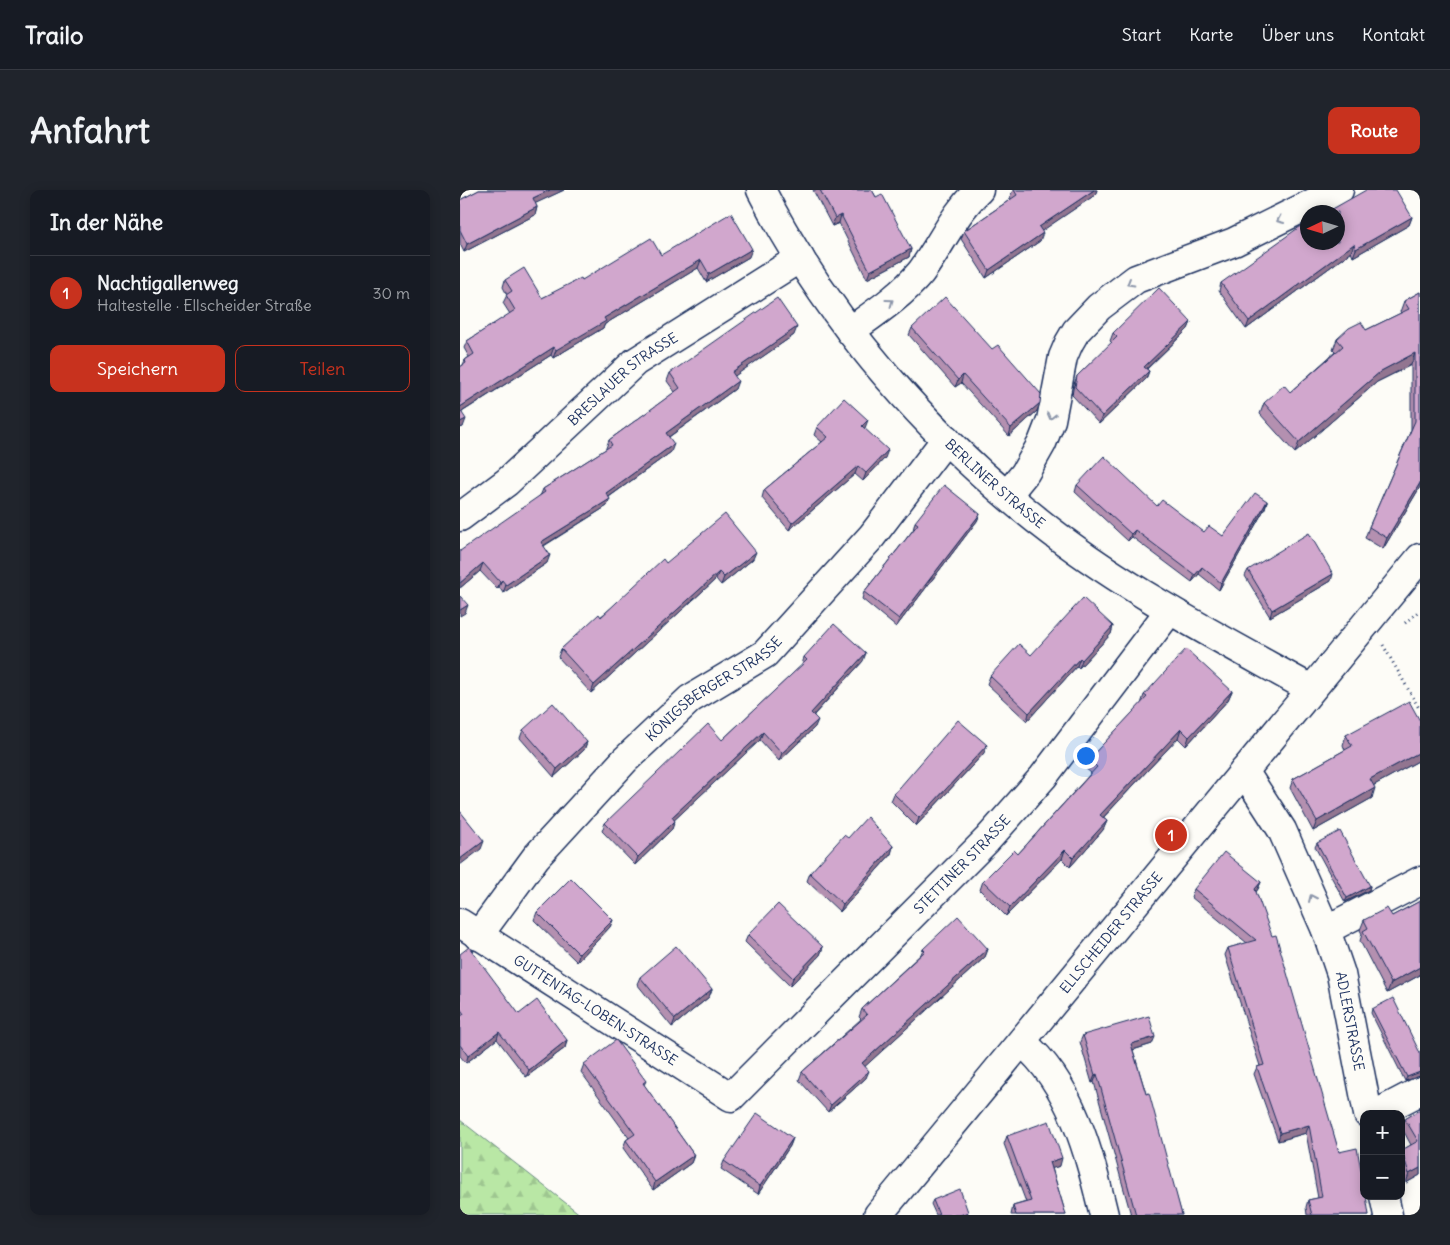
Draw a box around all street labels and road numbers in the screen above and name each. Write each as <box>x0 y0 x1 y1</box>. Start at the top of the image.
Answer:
street label: BRESLAUER STRASSE <box>564 328 681 429</box>
street label: BERLINER STRASSE <box>941 435 1049 532</box>
street label: KÖNIGSBERGER STRASSE <box>642 632 786 745</box>
street label: STETTINER STRASSE <box>910 811 1014 917</box>
street label: ELLSCHEIDER STRASSE <box>1056 868 1166 997</box>
street label: GUTTENTAG-LOBEN-STRASSE <box>510 951 681 1069</box>
street label: ADLERSTRASSE <box>1332 970 1368 1072</box>

